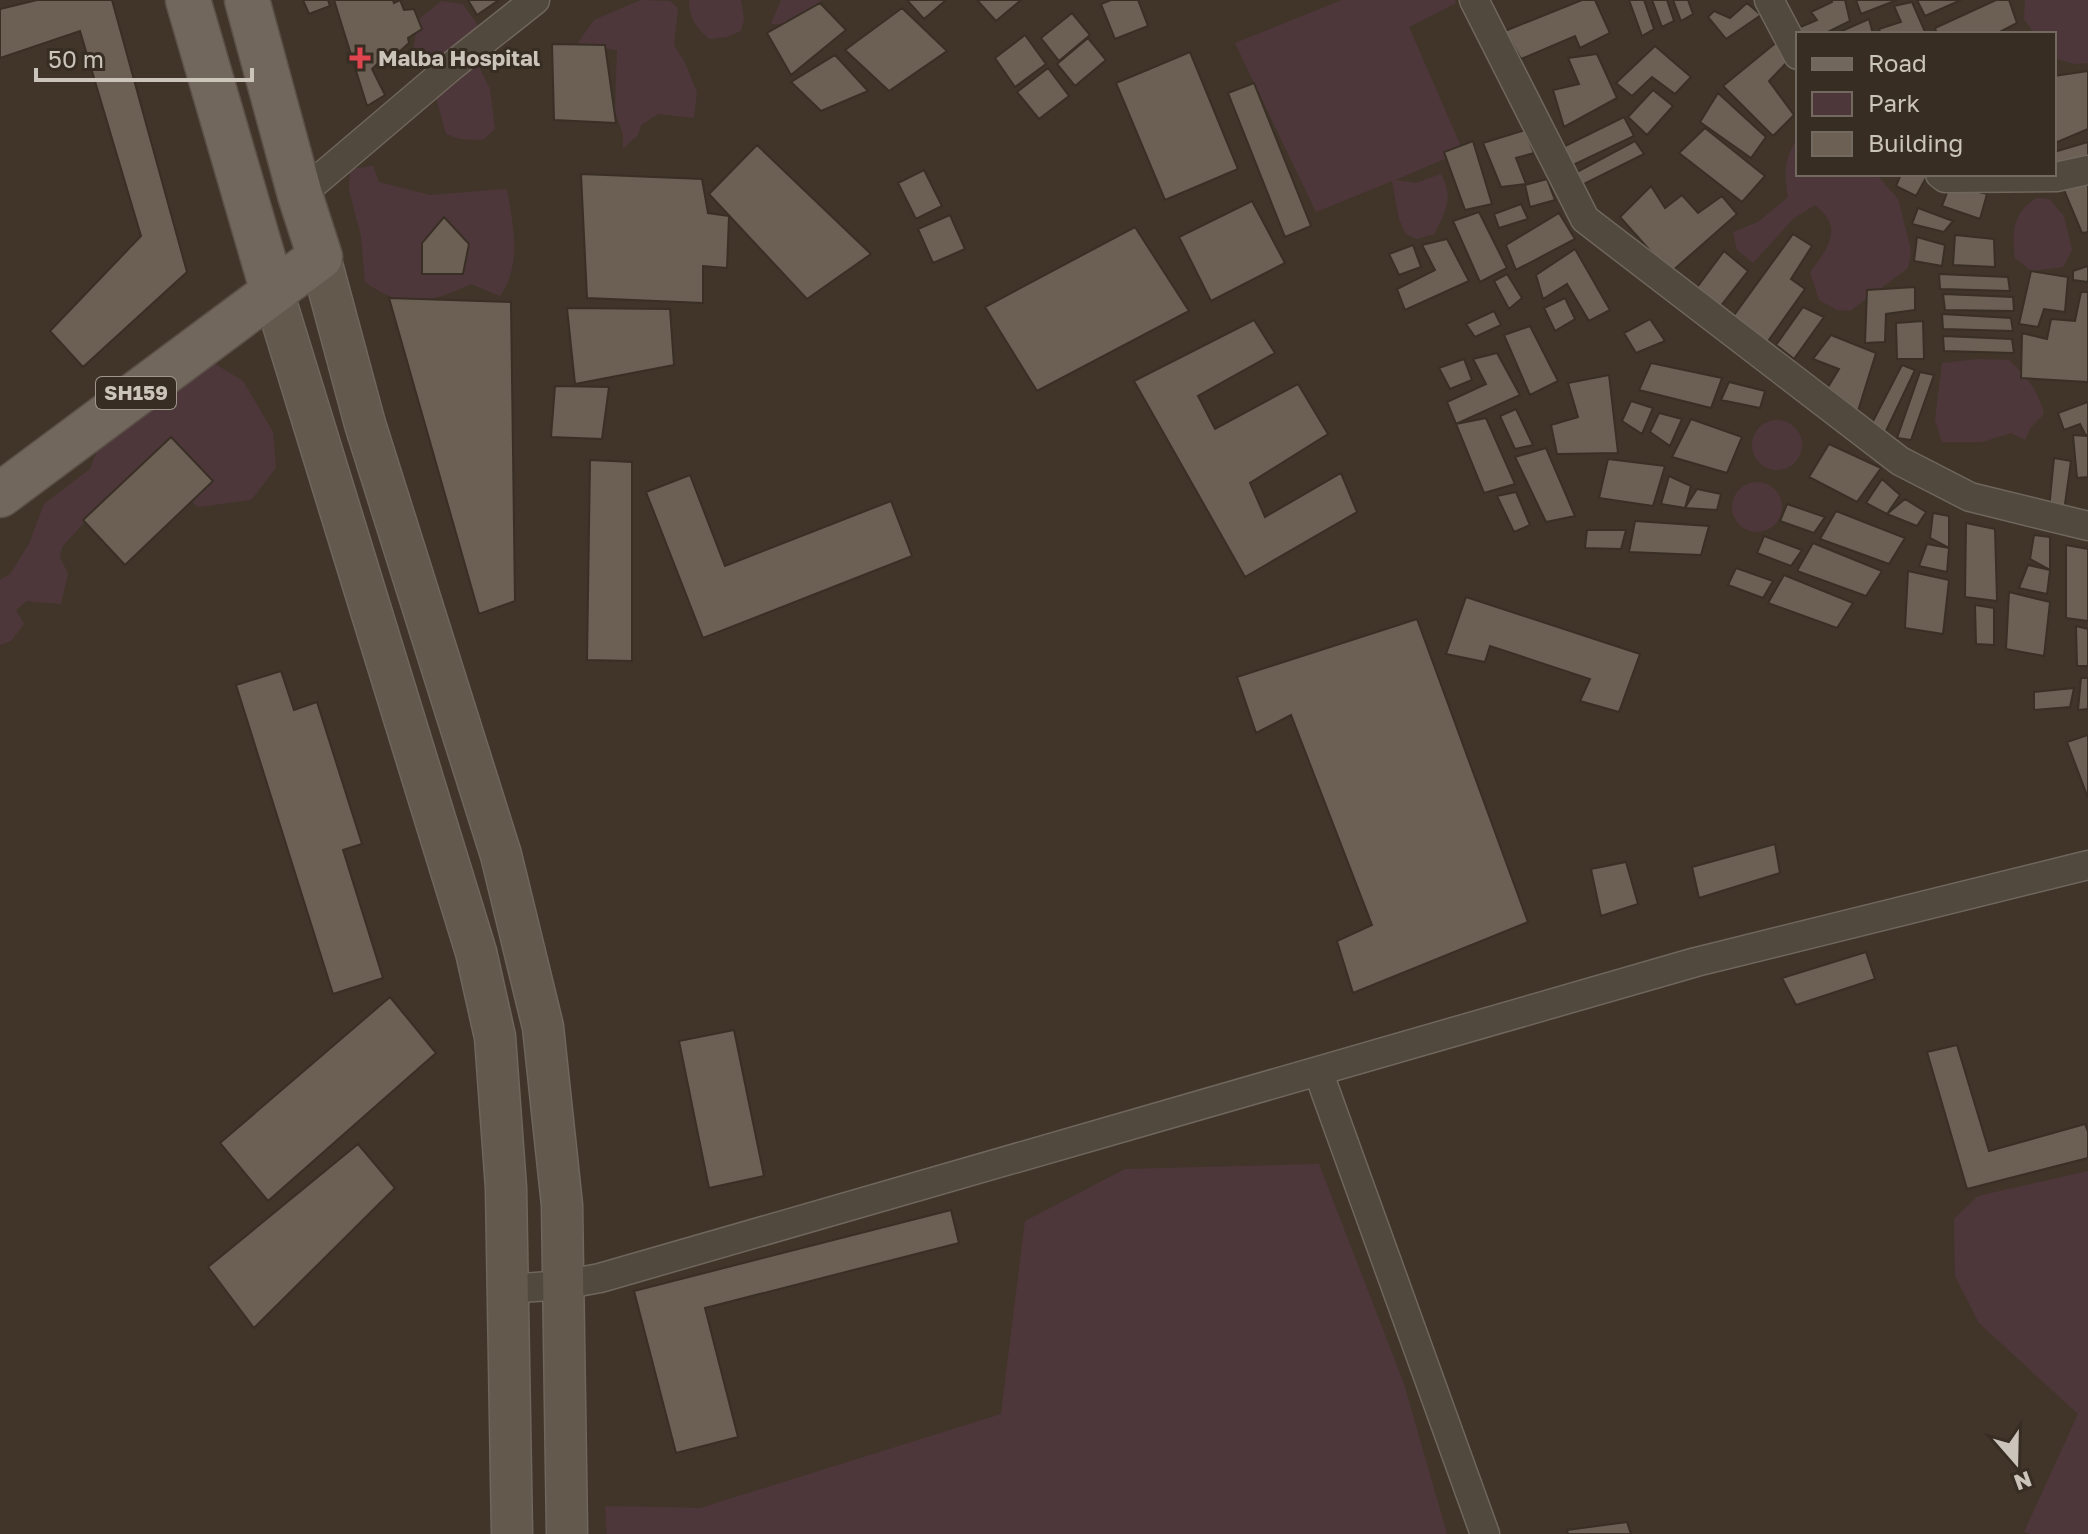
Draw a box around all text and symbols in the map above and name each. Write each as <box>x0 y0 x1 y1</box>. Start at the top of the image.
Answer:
scale bar <box>36 32 252 82</box>
legend <box>1796 32 2056 176</box>
text: 50 m <box>48 44 104 73</box>
place label: Malba Hospital <box>378 44 540 71</box>
marker: Malba Hospital <box>349 47 371 69</box>
text: Road <box>1868 48 1927 77</box>
text: Park <box>1868 88 1920 117</box>
text: Building <box>1868 128 1963 157</box>
road number: SH159 <box>96 377 176 409</box>
north arrow <box>1976 1422 2056 1502</box>
text: N <box>2011 1466 2035 1497</box>

